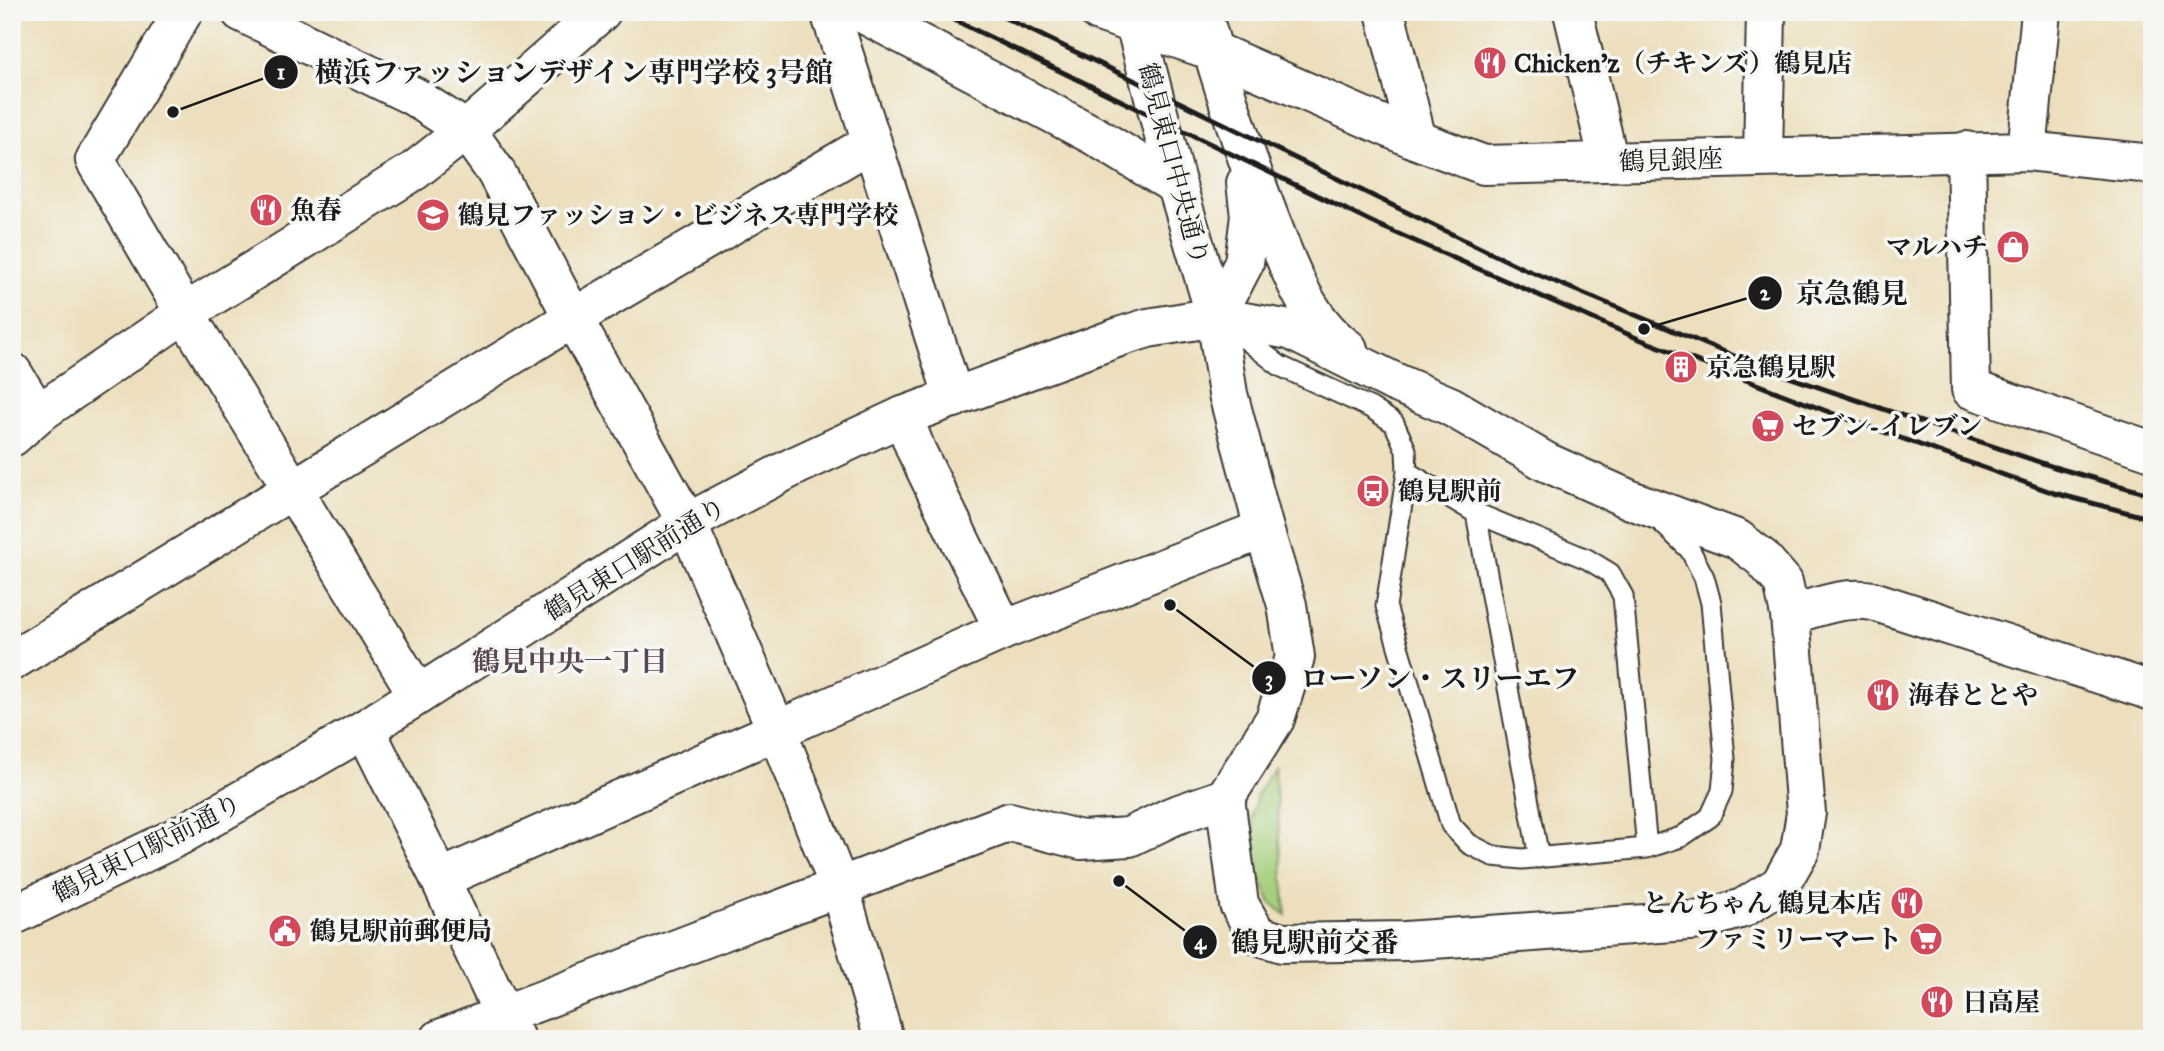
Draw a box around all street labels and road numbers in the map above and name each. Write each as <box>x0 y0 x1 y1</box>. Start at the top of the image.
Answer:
street label: 鶴見東口中央通り <box>1132 59 1216 269</box>
street label: 鶴見銀座 <box>1618 142 1724 178</box>
street label: 鶴見東口駅前通り <box>538 490 732 628</box>
street label: 鶴見東口駅前通り <box>47 787 247 909</box>

